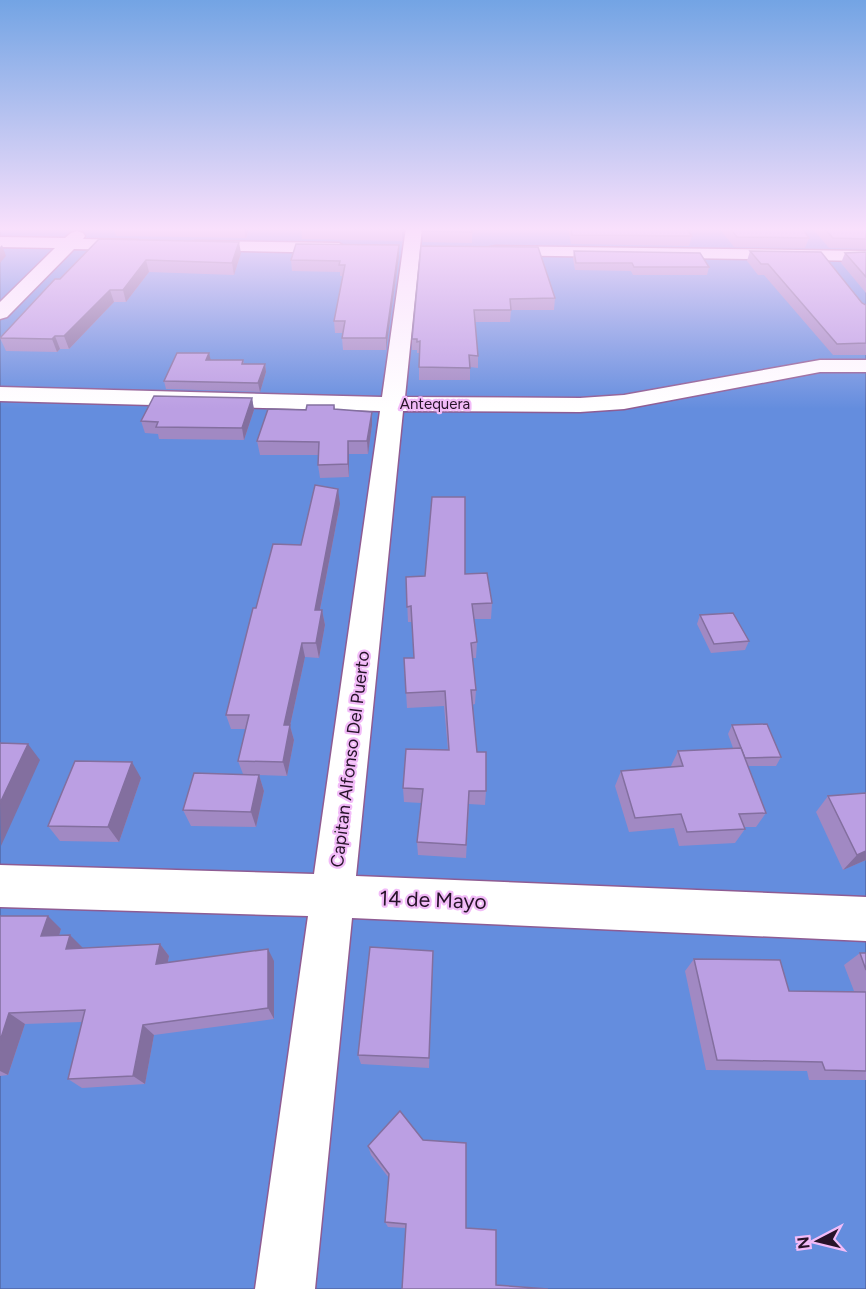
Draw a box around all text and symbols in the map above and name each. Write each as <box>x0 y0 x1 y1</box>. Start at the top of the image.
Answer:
street label: Antequera <box>400 395 470 413</box>
street label: Capitan Alfonso Del Puerto <box>326 649 374 869</box>
street label: 14 de Mayo <box>379 885 487 914</box>
north arrow <box>788 1211 848 1271</box>
text: N <box>793 1235 814 1250</box>

